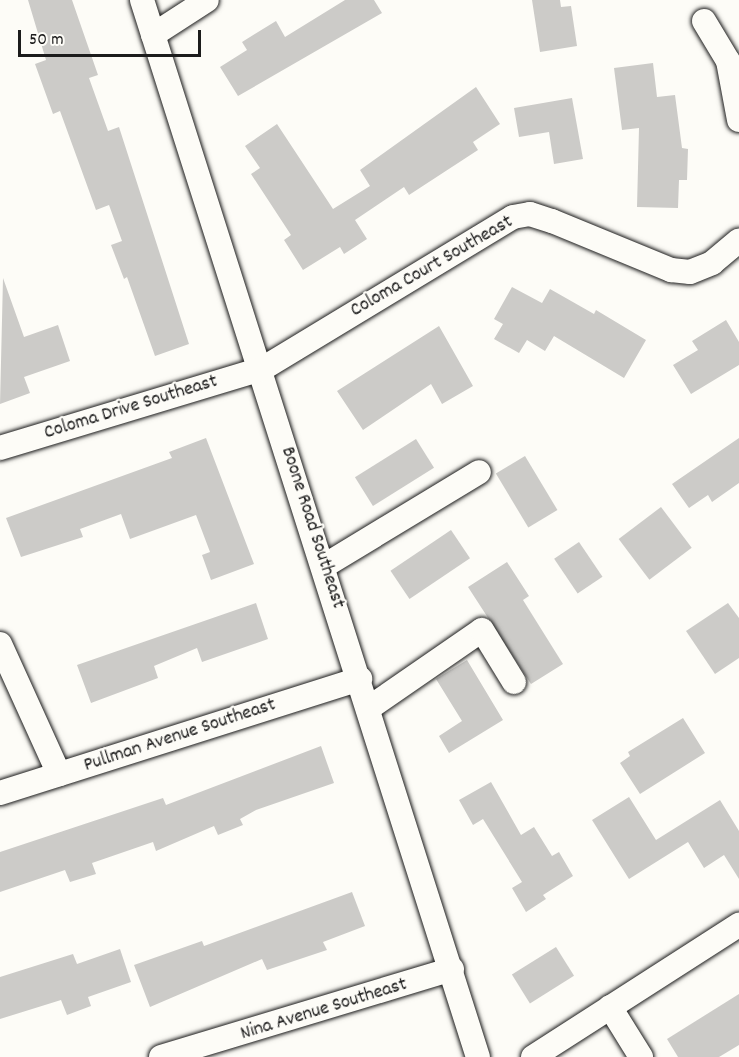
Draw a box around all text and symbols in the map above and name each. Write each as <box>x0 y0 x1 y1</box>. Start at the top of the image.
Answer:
scale bar <box>21 18 204 56</box>
text: 50 m <box>29 28 64 53</box>
street label: Coloma Court Southeast <box>346 211 518 323</box>
street label: Coloma Drive Southeast <box>41 370 221 446</box>
street label: Boone Road Southeast <box>275 444 349 612</box>
street label: Pullman Avenue Southeast <box>81 694 279 778</box>
street label: Nina Avenue Southeast <box>238 973 410 1047</box>

